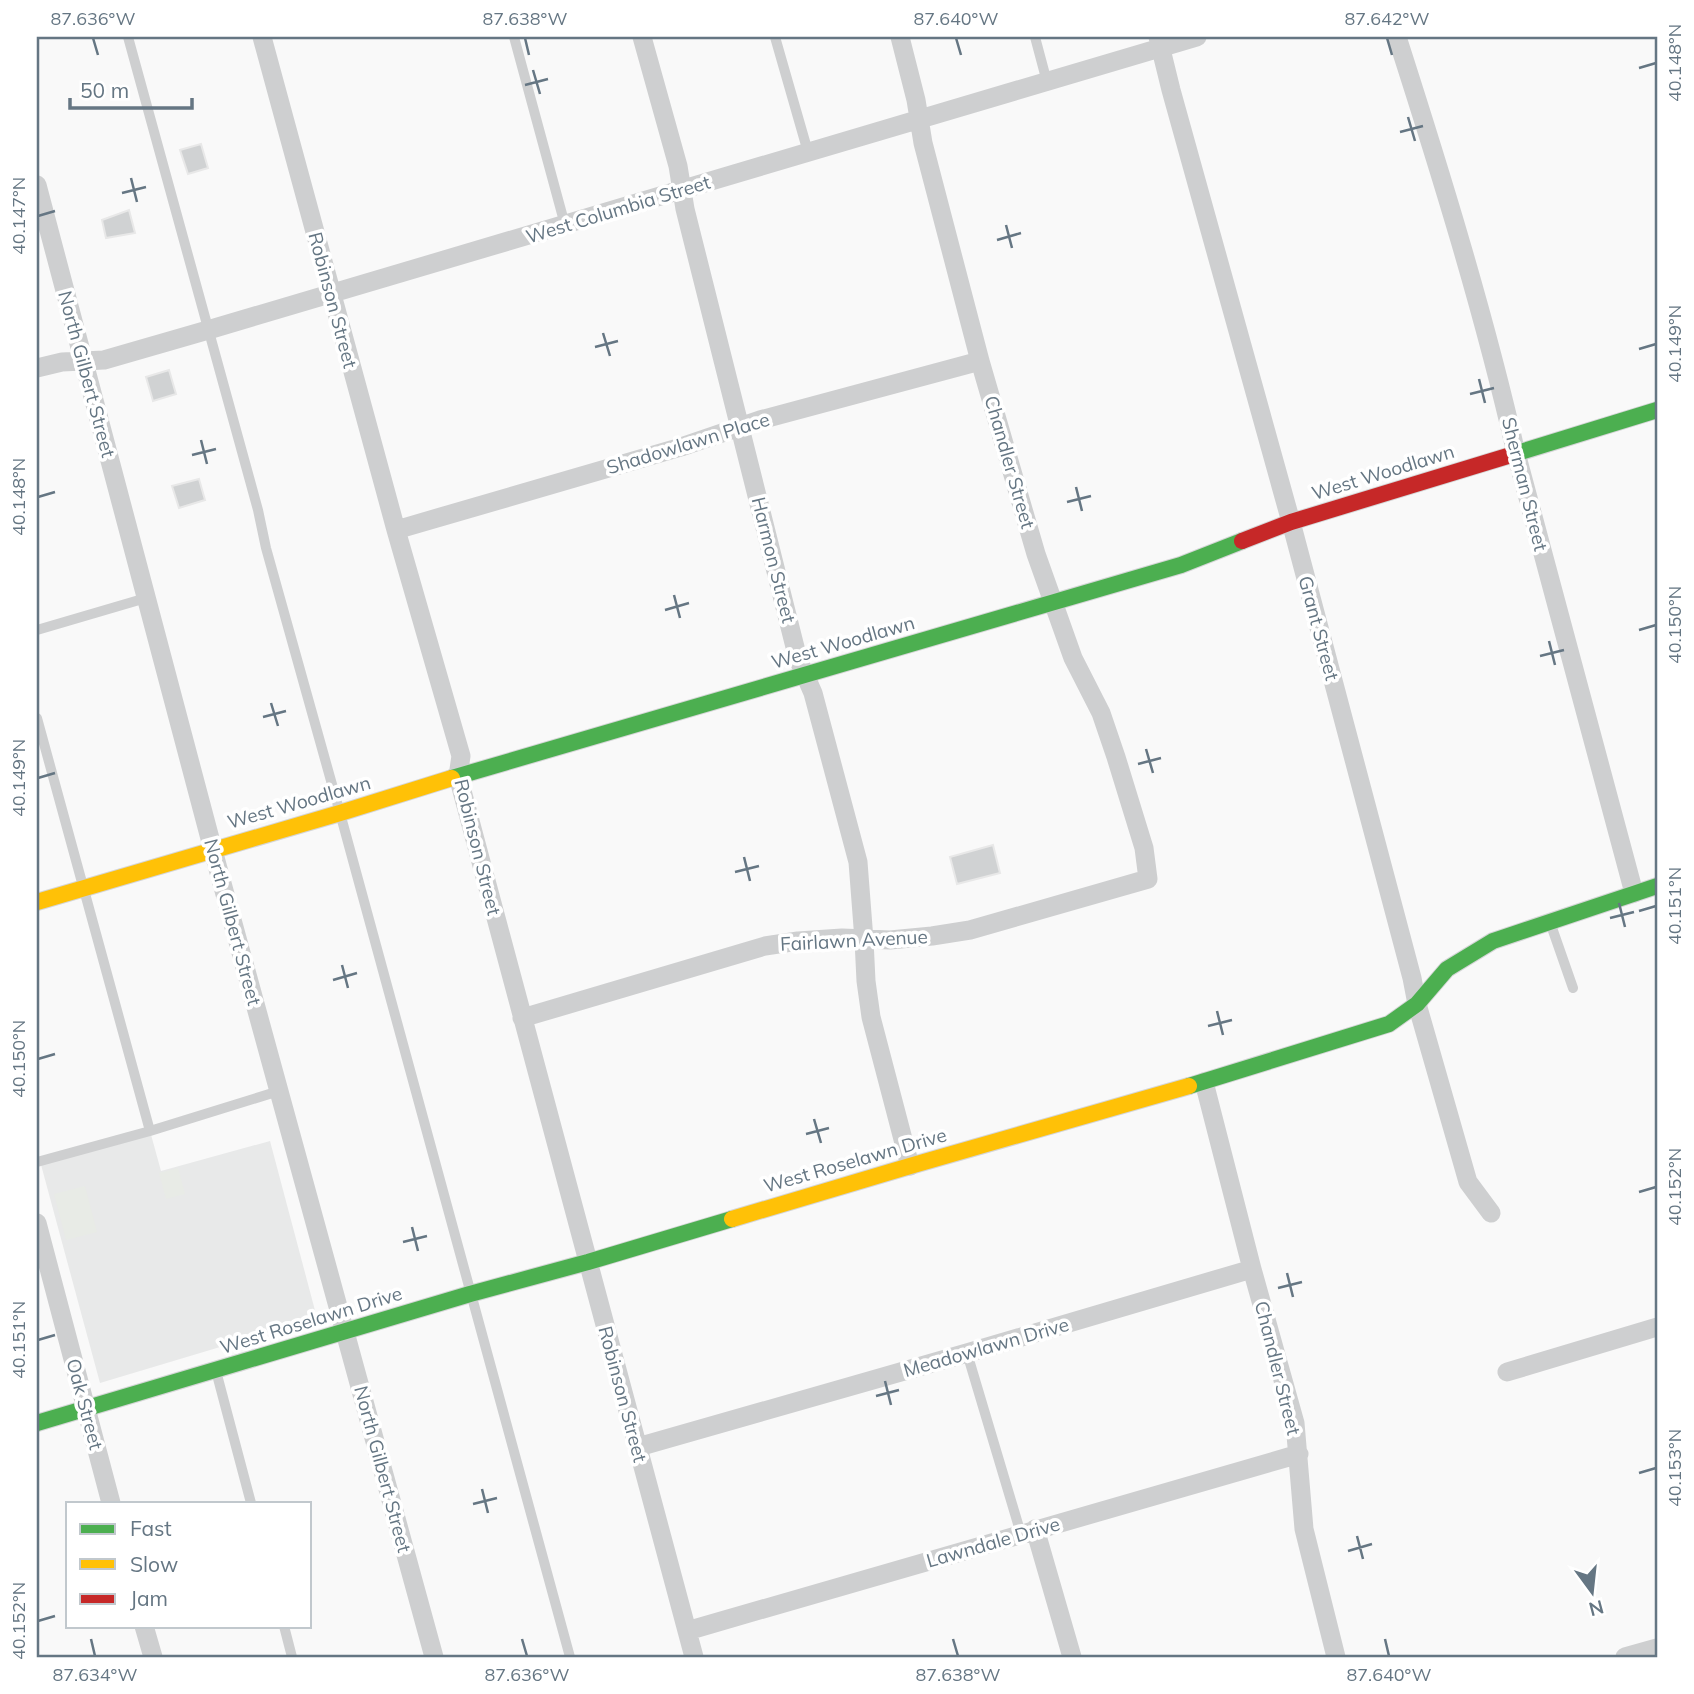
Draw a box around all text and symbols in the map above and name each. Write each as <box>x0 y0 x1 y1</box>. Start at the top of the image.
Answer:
text: 87.636°W <box>50 7 136 30</box>
text: 87.638°W <box>482 7 568 30</box>
text: 87.640°W <box>913 7 999 30</box>
text: 87.642°W <box>1344 7 1430 30</box>
text: 40.148°N <box>1663 24 1686 102</box>
scale bar <box>70 66 192 110</box>
text: 50 m <box>80 77 129 103</box>
street label: West Columbia Street <box>523 169 713 248</box>
text: 40.147°N <box>7 177 30 255</box>
street label: Robinson Street <box>303 229 363 371</box>
street label: North Gilbert Street <box>53 288 121 460</box>
text: 40.149°N <box>1663 305 1686 383</box>
street label: Chandler Street <box>980 393 1041 532</box>
street label: Shadowlawn Place <box>604 407 772 479</box>
street label: Sherman Street <box>1497 415 1553 554</box>
street label: West Woodlawn <box>1309 439 1457 505</box>
text: 40.148°N <box>7 458 30 536</box>
street label: Harmon Street <box>747 494 801 626</box>
street label: Grant Street <box>1294 573 1345 683</box>
text: 40.150°N <box>1663 586 1686 664</box>
street label: West Woodlawn <box>769 610 917 674</box>
text: 40.149°N <box>7 739 30 817</box>
street label: West Woodlawn <box>225 770 373 834</box>
street label: Robinson Street <box>449 776 507 918</box>
street label: North Gilbert Street <box>199 836 267 1008</box>
text: 40.151°N <box>1663 867 1686 945</box>
street label: Fairlawn Avenue <box>780 924 928 956</box>
text: 40.150°N <box>7 1020 30 1098</box>
street label: West Roselawn Drive <box>761 1122 949 1198</box>
text: 40.152°N <box>1663 1148 1686 1226</box>
street label: West Roselawn Drive <box>217 1281 405 1359</box>
street label: Chandler Street <box>1250 1298 1306 1438</box>
text: 40.151°N <box>7 1301 30 1379</box>
street label: Meadowlawn Drive <box>901 1312 1071 1382</box>
street label: Robinson Street <box>593 1323 653 1465</box>
street label: Oak Street <box>61 1356 109 1453</box>
street label: North Gilbert Street <box>349 1383 417 1555</box>
text: 40.153°N <box>1663 1429 1686 1507</box>
legend <box>66 1502 312 1628</box>
street label: Lawndale Drive <box>923 1511 1063 1573</box>
text: Fast <box>130 1515 172 1541</box>
text: Slow <box>130 1551 178 1577</box>
north arrow <box>1558 1558 1628 1628</box>
text: 40.152°N <box>7 1582 30 1660</box>
text: Jam <box>130 1585 168 1611</box>
text: N <box>1586 1595 1606 1622</box>
text: 87.634°W <box>52 1663 138 1686</box>
text: 87.636°W <box>484 1663 570 1686</box>
text: 87.638°W <box>915 1663 1001 1686</box>
text: 87.640°W <box>1346 1663 1432 1686</box>

